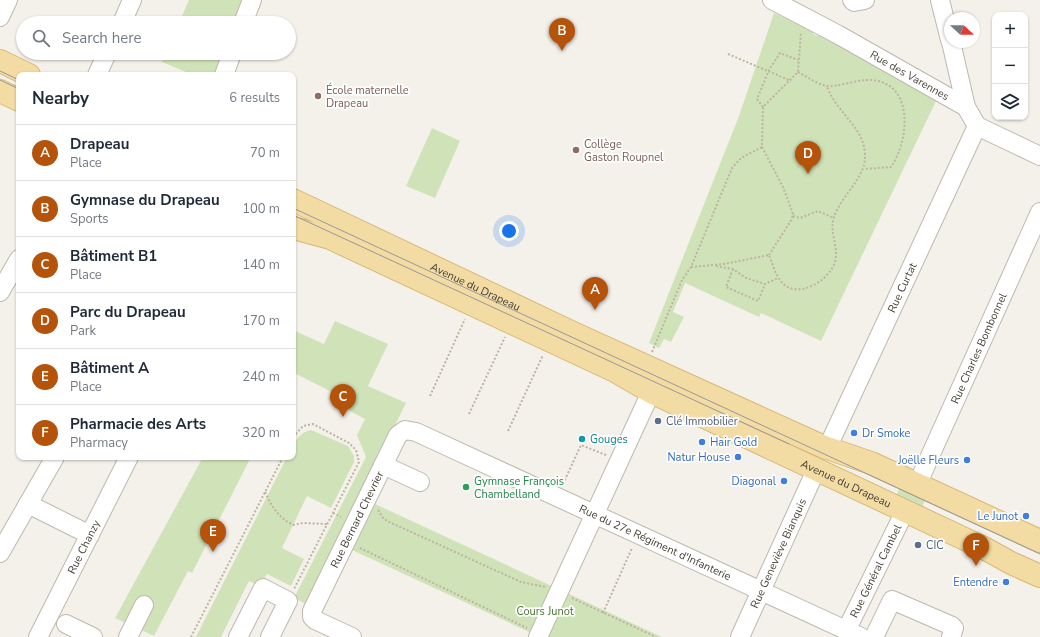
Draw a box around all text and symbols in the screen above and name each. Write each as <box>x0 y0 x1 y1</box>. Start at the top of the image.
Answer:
north arrow <box>944 12 980 48</box>
map controls <box>992 12 1028 120</box>
button: + <box>992 12 1028 48</box>
search box <box>16 16 296 60</box>
pin: B <box>549 18 575 51</box>
icon: search <box>30 27 52 49</box>
text: Search here <box>62 28 142 48</box>
street label: Rue des Varennes <box>867 47 952 104</box>
button: − <box>992 48 1028 84</box>
place label: École maternelle Drapeau <box>326 82 409 111</box>
button: layers <box>992 84 1028 120</box>
text: Nearby <box>32 87 89 110</box>
text: 6 results <box>229 89 280 107</box>
marker: École maternelle Drapeau <box>313 91 323 101</box>
text: Drapeau <box>70 134 129 154</box>
place label: Collège Gaston Roupnel <box>584 137 664 165</box>
pin: D <box>795 141 821 174</box>
text: A <box>40 144 50 162</box>
text: 70 m <box>250 144 280 162</box>
marker: Collège Gaston Roupnel <box>571 145 581 155</box>
text: Place <box>70 154 102 172</box>
text: Gymnase du Drapeau <box>70 190 220 210</box>
text: B <box>41 200 49 218</box>
text: 100 m <box>242 200 280 218</box>
text: Sports <box>70 210 109 228</box>
your location <box>499 221 519 241</box>
text: Bâtiment B1 <box>70 246 157 266</box>
text: C <box>41 256 49 274</box>
text: 140 m <box>242 256 280 274</box>
street label: Avenue du Drapeau <box>428 259 523 315</box>
street label: Rue Curtat <box>884 260 920 315</box>
text: Place <box>70 266 102 284</box>
pin: A <box>582 277 608 310</box>
street label: Rue Charles Bombonnel <box>948 290 1011 406</box>
text: Parc du Drapeau <box>70 302 186 322</box>
text: D <box>40 312 50 330</box>
text: 170 m <box>242 312 280 330</box>
text: Park <box>70 322 96 340</box>
text: Bâtiment A <box>70 358 149 378</box>
text: E <box>41 368 49 386</box>
text: 240 m <box>242 368 280 386</box>
text: Place <box>70 378 102 396</box>
pin: C <box>330 384 356 417</box>
text: Pharmacie des Arts <box>70 414 206 434</box>
place label: Clé Immobilier <box>666 414 738 429</box>
marker: Clé Immobilier <box>653 416 663 426</box>
text: F <box>41 424 49 442</box>
text: 320 m <box>242 424 280 442</box>
place label: Dr Smoke <box>862 426 911 441</box>
marker: Dr Smoke <box>849 428 859 438</box>
place label: Gouges <box>590 432 628 447</box>
text: Pharmacy <box>70 434 128 452</box>
marker: Gouges <box>577 434 587 444</box>
place label: Hair Gold <box>710 435 757 450</box>
marker: Hair Gold <box>697 437 707 447</box>
place label: Natur House <box>667 450 730 465</box>
marker: Natur House <box>733 452 743 462</box>
place label: Joëlle Fleurs <box>897 453 959 468</box>
marker: Joëlle Fleurs <box>962 455 972 465</box>
street label: Avenue du Drapeau <box>798 456 893 511</box>
street label: Rue Bernard Chevrier <box>327 469 387 571</box>
place label: Gymnase François Chambelland <box>474 474 564 502</box>
place label: Diagonal <box>732 474 777 489</box>
marker: Diagonal <box>779 476 789 486</box>
marker: Gymnase François Chambelland <box>461 482 471 492</box>
street label: Rue Geneviève Bianquis <box>747 496 810 611</box>
street label: Rue du 27e Régiment d'Infanterie <box>577 501 733 584</box>
place label: Le Junot <box>978 509 1018 524</box>
marker: Le Junot <box>1021 511 1031 521</box>
street label: Rue Chanzy <box>64 517 104 577</box>
pin: E <box>200 519 226 552</box>
street label: Rue Général Cambel <box>847 521 906 620</box>
pin: F <box>963 533 989 566</box>
place label: CIC <box>926 538 944 553</box>
marker: CIC <box>913 540 923 550</box>
place label: Entendre <box>953 575 998 590</box>
marker: Entendre <box>1001 577 1011 587</box>
park label: Cours Junot <box>516 604 574 619</box>

